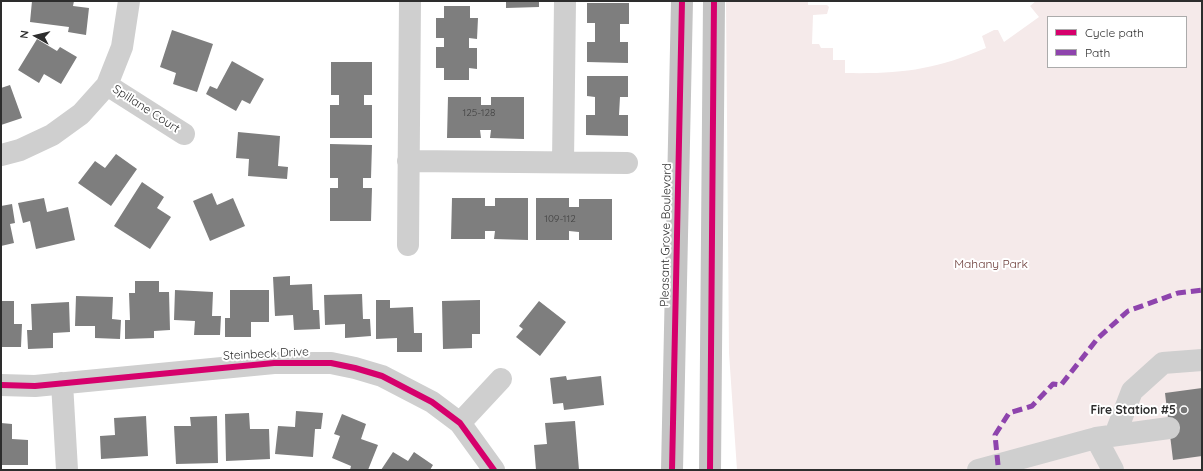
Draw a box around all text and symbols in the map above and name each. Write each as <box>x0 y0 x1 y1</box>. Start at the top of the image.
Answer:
north arrow <box>16 16 56 56</box>
legend <box>1047 16 1187 68</box>
text: Cycle path <box>1085 25 1144 40</box>
text: N <box>17 29 32 39</box>
text: Path <box>1085 45 1110 60</box>
street label: Spillane Court <box>110 82 182 136</box>
house number: 125-128 <box>463 107 495 119</box>
street label: Pleasant Grove Boulevard <box>658 163 674 307</box>
house number: 109-112 <box>544 213 576 225</box>
park label: Mahany Park <box>954 257 1028 271</box>
street label: Steinbeck Drive <box>223 345 309 363</box>
place label: Fire Station #5 <box>1090 403 1176 417</box>
marker: Fire Station #5 <box>1179 405 1189 415</box>

